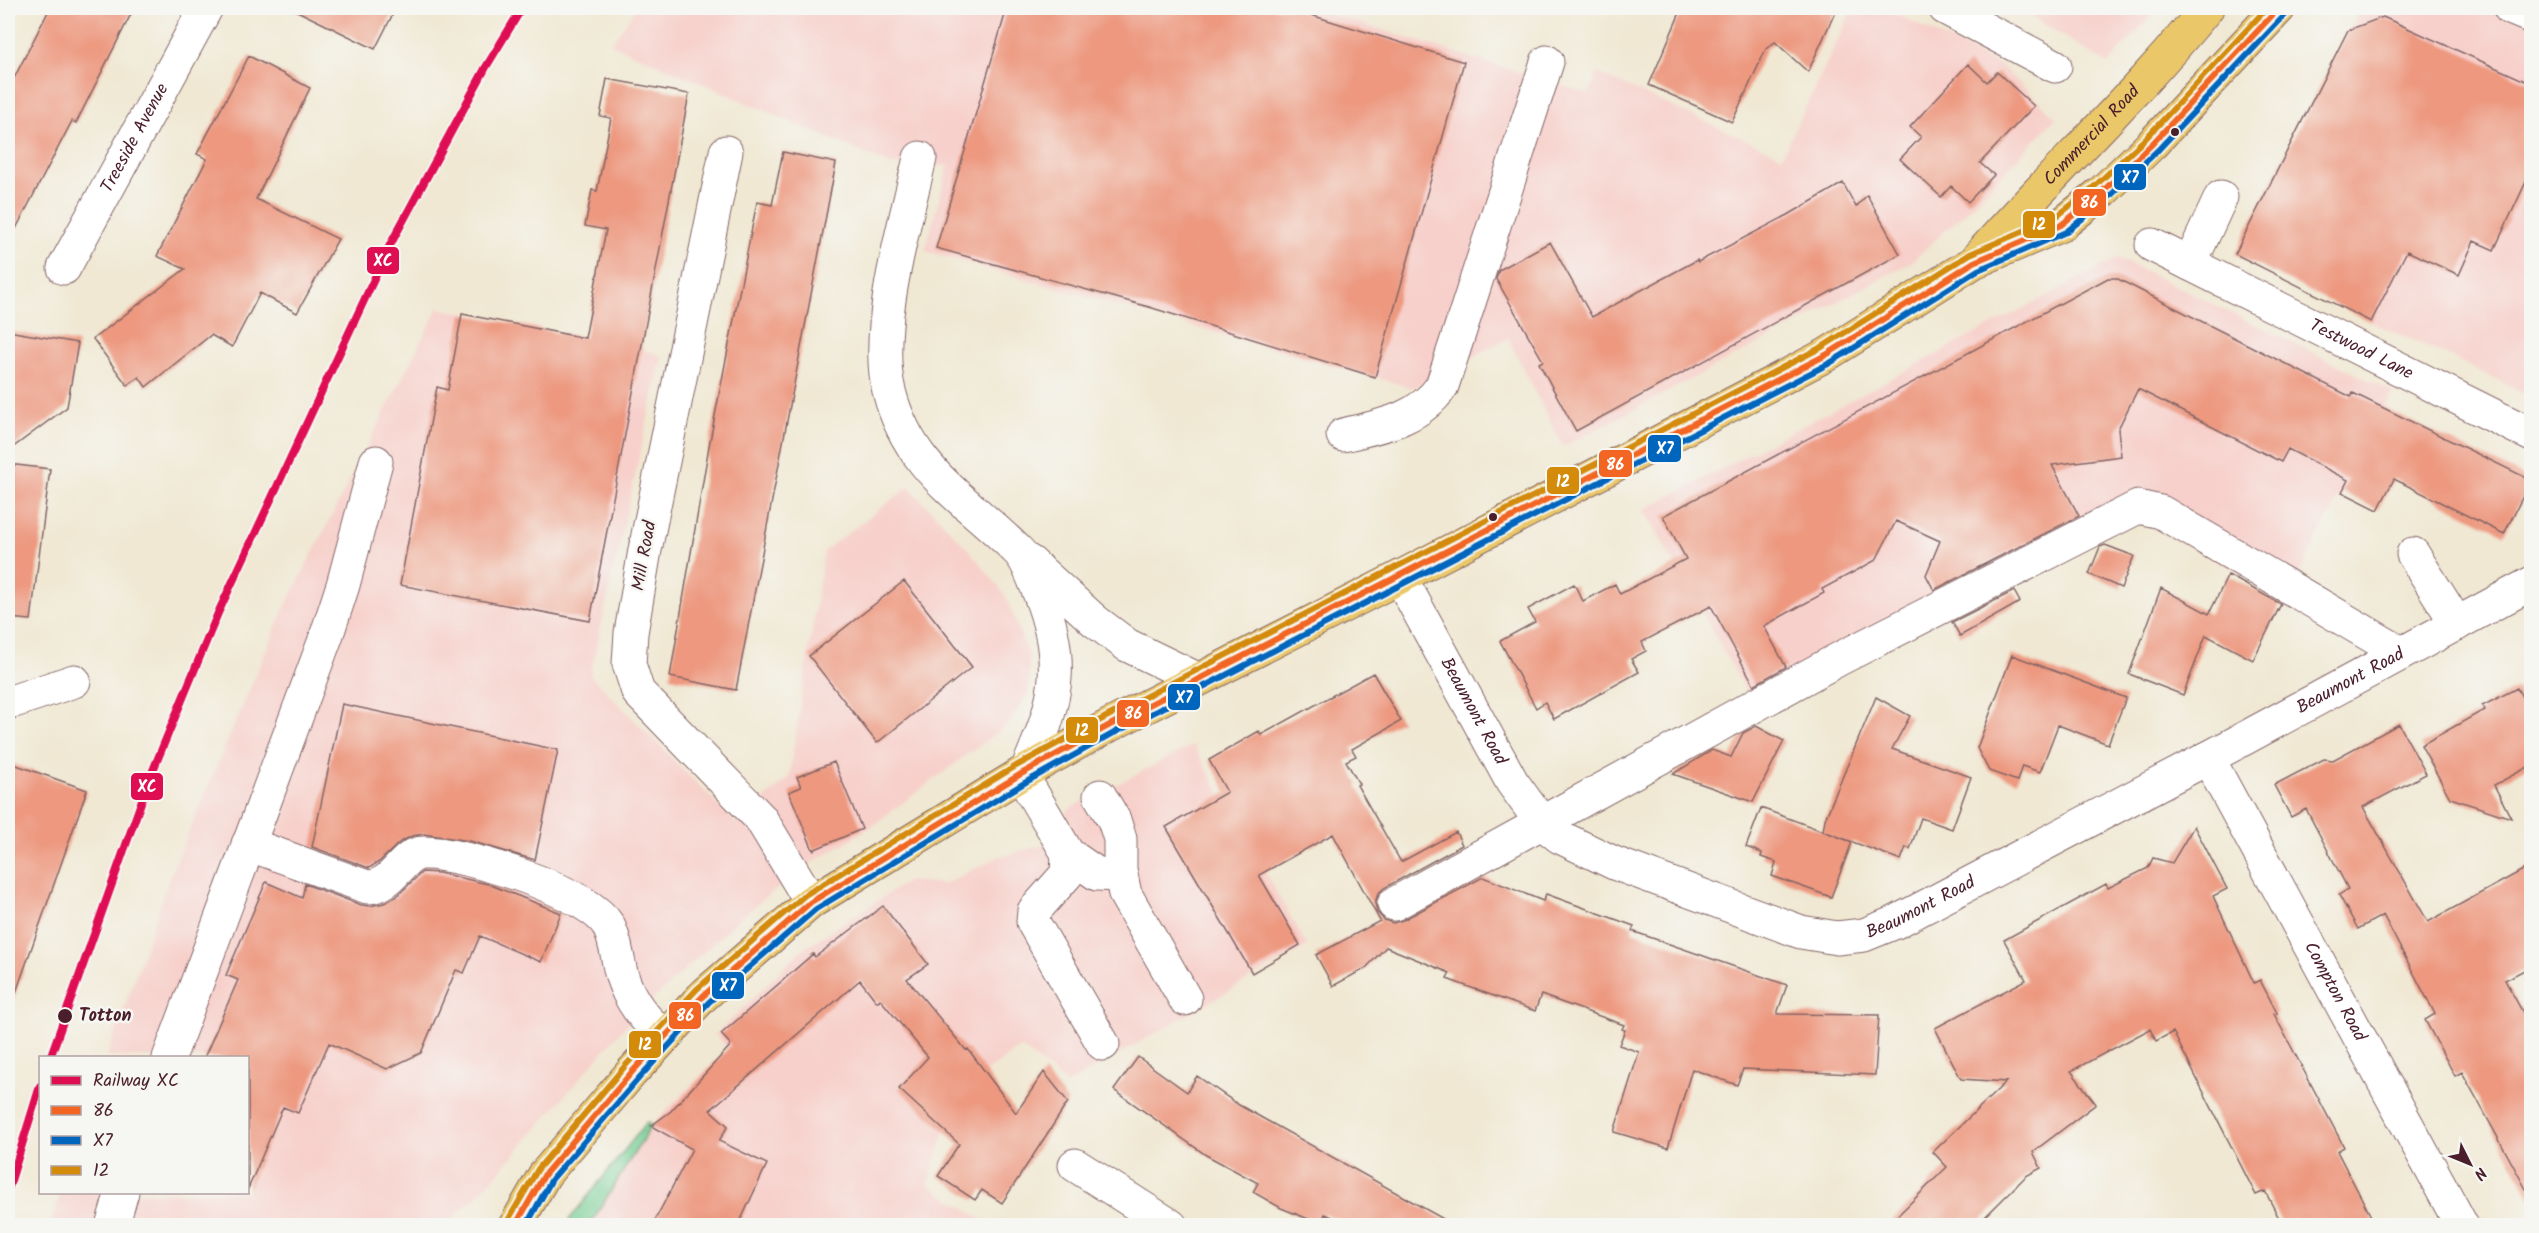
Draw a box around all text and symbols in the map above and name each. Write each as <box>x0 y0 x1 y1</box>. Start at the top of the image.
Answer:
street label: Treeside Avenue <box>93 78 177 198</box>
street label: Commercial Road <box>2036 78 2148 193</box>
unlabelled marker <box>2169 126 2181 138</box>
line badge: X7 <box>2113 163 2147 191</box>
text: X7 <box>2121 166 2139 191</box>
line badge: 86 <box>2072 188 2107 217</box>
text: 86 <box>2080 191 2098 216</box>
line badge: 12 <box>2022 210 2056 239</box>
text: 12 <box>2032 213 2046 238</box>
line badge: XC <box>366 246 400 275</box>
text: XC <box>372 249 393 274</box>
street label: Testwood Lane <box>2304 311 2418 388</box>
line badge: X7 <box>1647 434 1682 463</box>
text: X7 <box>1656 437 1674 462</box>
line badge: 86 <box>1598 449 1633 478</box>
text: 86 <box>1606 453 1624 478</box>
line badge: 12 <box>1546 466 1580 495</box>
text: 12 <box>1556 470 1570 495</box>
unlabelled marker <box>1487 511 1499 523</box>
street label: Mill Road <box>625 518 666 593</box>
street label: Beaumont Road <box>2291 640 2411 722</box>
street label: Beaumont Road <box>1432 652 1515 771</box>
line badge: X7 <box>1167 683 1201 711</box>
text: X7 <box>1175 686 1193 711</box>
line badge: 86 <box>1116 699 1150 728</box>
text: 86 <box>1124 702 1142 727</box>
line badge: 12 <box>1065 716 1099 744</box>
text: 12 <box>1075 719 1089 744</box>
line badge: XC <box>130 772 164 801</box>
text: XC <box>136 775 157 800</box>
street label: Beaumont Road <box>1862 868 1981 947</box>
street label: Compton Road <box>2296 937 2374 1048</box>
line badge: X7 <box>711 971 745 1000</box>
text: X7 <box>719 974 737 999</box>
line badge: 86 <box>668 1001 702 1030</box>
place label: Totton <box>79 1002 131 1031</box>
text: 86 <box>676 1004 694 1029</box>
marker: Totton <box>56 1007 74 1025</box>
line badge: 12 <box>628 1030 662 1059</box>
text: 12 <box>638 1033 652 1058</box>
legend <box>39 1056 249 1194</box>
text: Railway XC <box>93 1067 179 1096</box>
text: 86 <box>93 1097 114 1126</box>
text: X7 <box>93 1127 113 1156</box>
north arrow <box>2440 1134 2500 1194</box>
text: 12 <box>93 1157 109 1186</box>
text: N <box>2467 1161 2492 1185</box>

